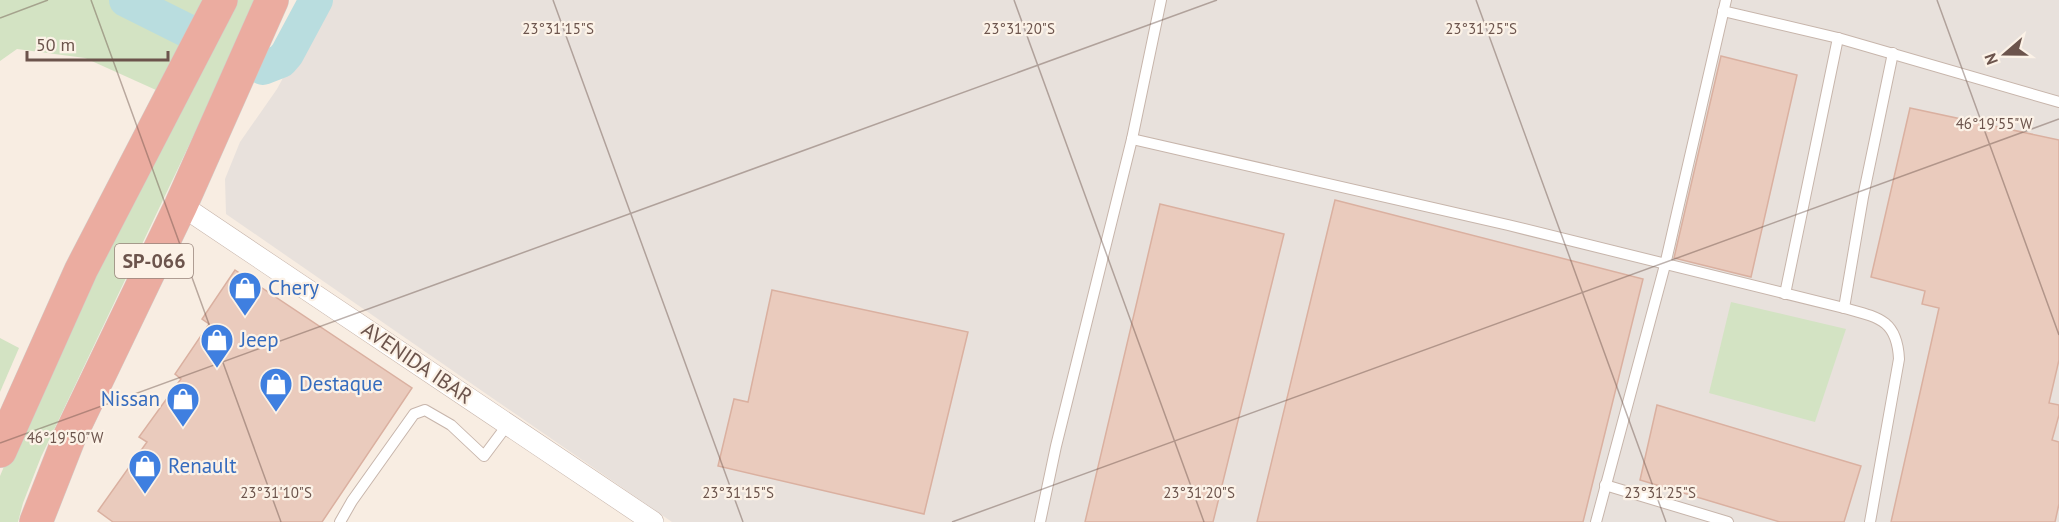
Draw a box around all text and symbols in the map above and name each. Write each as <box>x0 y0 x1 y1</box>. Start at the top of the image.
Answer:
text: 23°31'15"S <box>522 19 594 38</box>
text: 23°31'20"S <box>983 19 1055 38</box>
text: 23°31'25"S <box>1445 19 1517 38</box>
scale bar <box>27 24 168 62</box>
north arrow <box>1975 24 2035 84</box>
text: 50 m <box>36 33 75 56</box>
text: N <box>1980 51 2002 67</box>
text: 46°19'55"W <box>1956 114 2033 133</box>
road number: SP-066 <box>115 244 193 278</box>
shop icon: Chery <box>227 270 263 317</box>
place label: Chery <box>268 274 319 301</box>
street label: AVENIDA IBAR <box>357 316 478 410</box>
shop icon: Jeep <box>199 322 235 369</box>
place label: Jeep <box>239 326 279 353</box>
shop icon: Destaque <box>258 366 294 413</box>
place label: Destaque <box>299 370 383 397</box>
shop icon: Nissan <box>165 381 201 428</box>
place label: Nissan <box>101 385 160 412</box>
text: 46°19'50"W <box>27 428 104 447</box>
shop icon: Renault <box>127 448 163 495</box>
place label: Renault <box>168 452 237 479</box>
text: 23°31'10"S <box>240 483 312 502</box>
text: 23°31'15"S <box>702 483 774 502</box>
text: 23°31'20"S <box>1163 483 1235 502</box>
text: 23°31'25"S <box>1624 483 1696 502</box>

